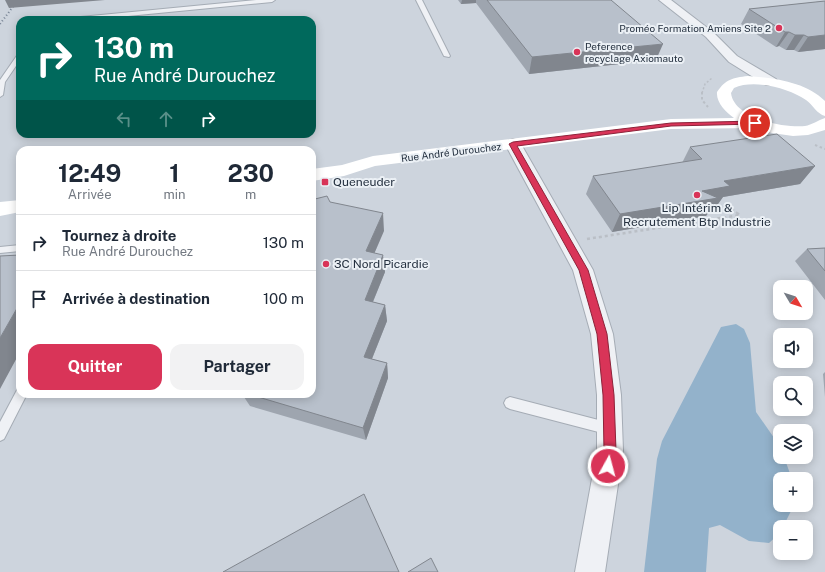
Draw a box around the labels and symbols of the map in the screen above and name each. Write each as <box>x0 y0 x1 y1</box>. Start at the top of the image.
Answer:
place label: Proméo Formation Amiens Site 2 <box>619 22 771 34</box>
marker: Proméo Formation Amiens Site 2 <box>774 23 784 33</box>
place label: Peference recyclage Axiomauto <box>585 40 684 64</box>
marker: Peference recyclage Axiomauto <box>572 47 582 57</box>
pin <box>738 106 772 140</box>
street label: Rue André Durouchez <box>400 140 502 164</box>
place label: Queneuder <box>333 175 395 189</box>
marker: Queneuder <box>320 177 330 187</box>
marker: Lip Intérim & Recrutement Btp Industrie <box>692 190 702 200</box>
place label: Lip Intérim & Recrutement Btp Industrie <box>623 201 771 229</box>
place label: 3C Nord Picardie <box>334 257 429 271</box>
marker: 3C Nord Picardie <box>321 259 331 269</box>
north arrow <box>773 280 813 320</box>
position arrow <box>587 445 629 487</box>

